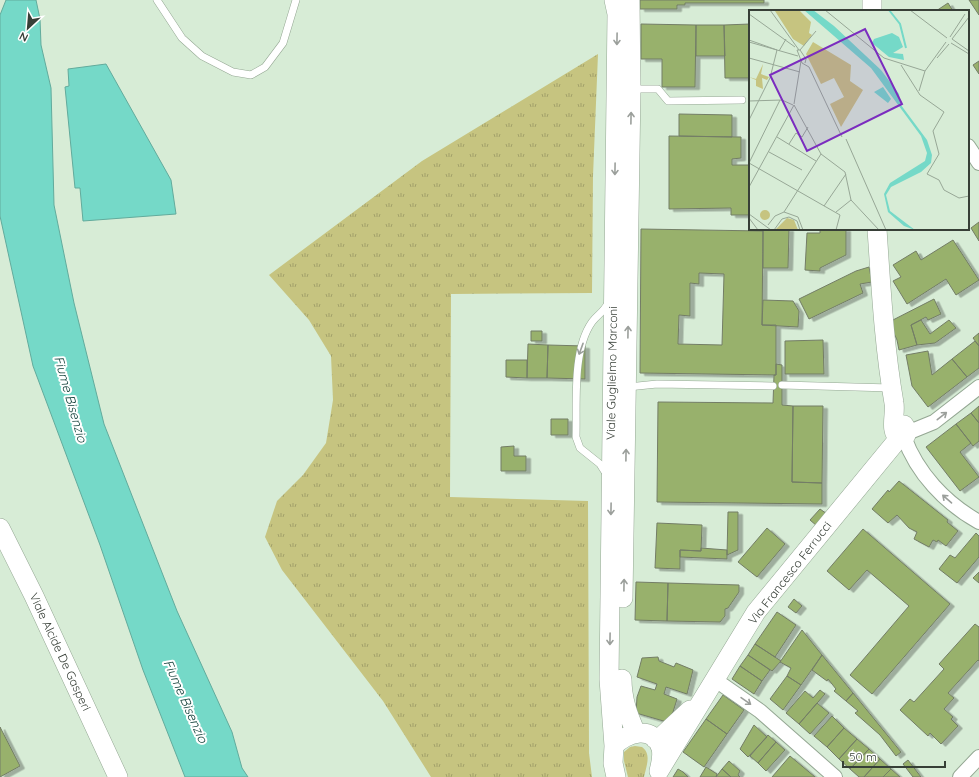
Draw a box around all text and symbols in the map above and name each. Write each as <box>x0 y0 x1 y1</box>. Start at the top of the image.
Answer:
north arrow <box>8 8 48 48</box>
inset map <box>749 10 969 230</box>
text: N <box>17 29 30 45</box>
one-way arrow <box>613 32 620 45</box>
one-way arrow <box>627 112 635 125</box>
one-way arrow <box>611 162 619 175</box>
street label: Viale Guglielmo Marconi <box>603 306 620 440</box>
one-way arrow <box>624 326 632 339</box>
one-way arrow <box>576 343 584 355</box>
water label: Fiume Bisenzio <box>51 354 91 445</box>
one-way arrow <box>937 411 948 420</box>
one-way arrow <box>622 449 630 462</box>
one-way arrow <box>942 495 952 504</box>
one-way arrow <box>607 502 615 515</box>
street label: Via Francesco Ferrucci <box>745 518 834 627</box>
one-way arrow <box>620 579 627 592</box>
street label: Viale Alcide De Gasperi <box>27 590 94 713</box>
one-way arrow <box>606 632 614 645</box>
water label: Fiume Bisenzio <box>161 657 212 746</box>
one-way arrow <box>741 697 752 705</box>
scale bar <box>843 743 945 769</box>
text: 50 m <box>849 749 877 764</box>

